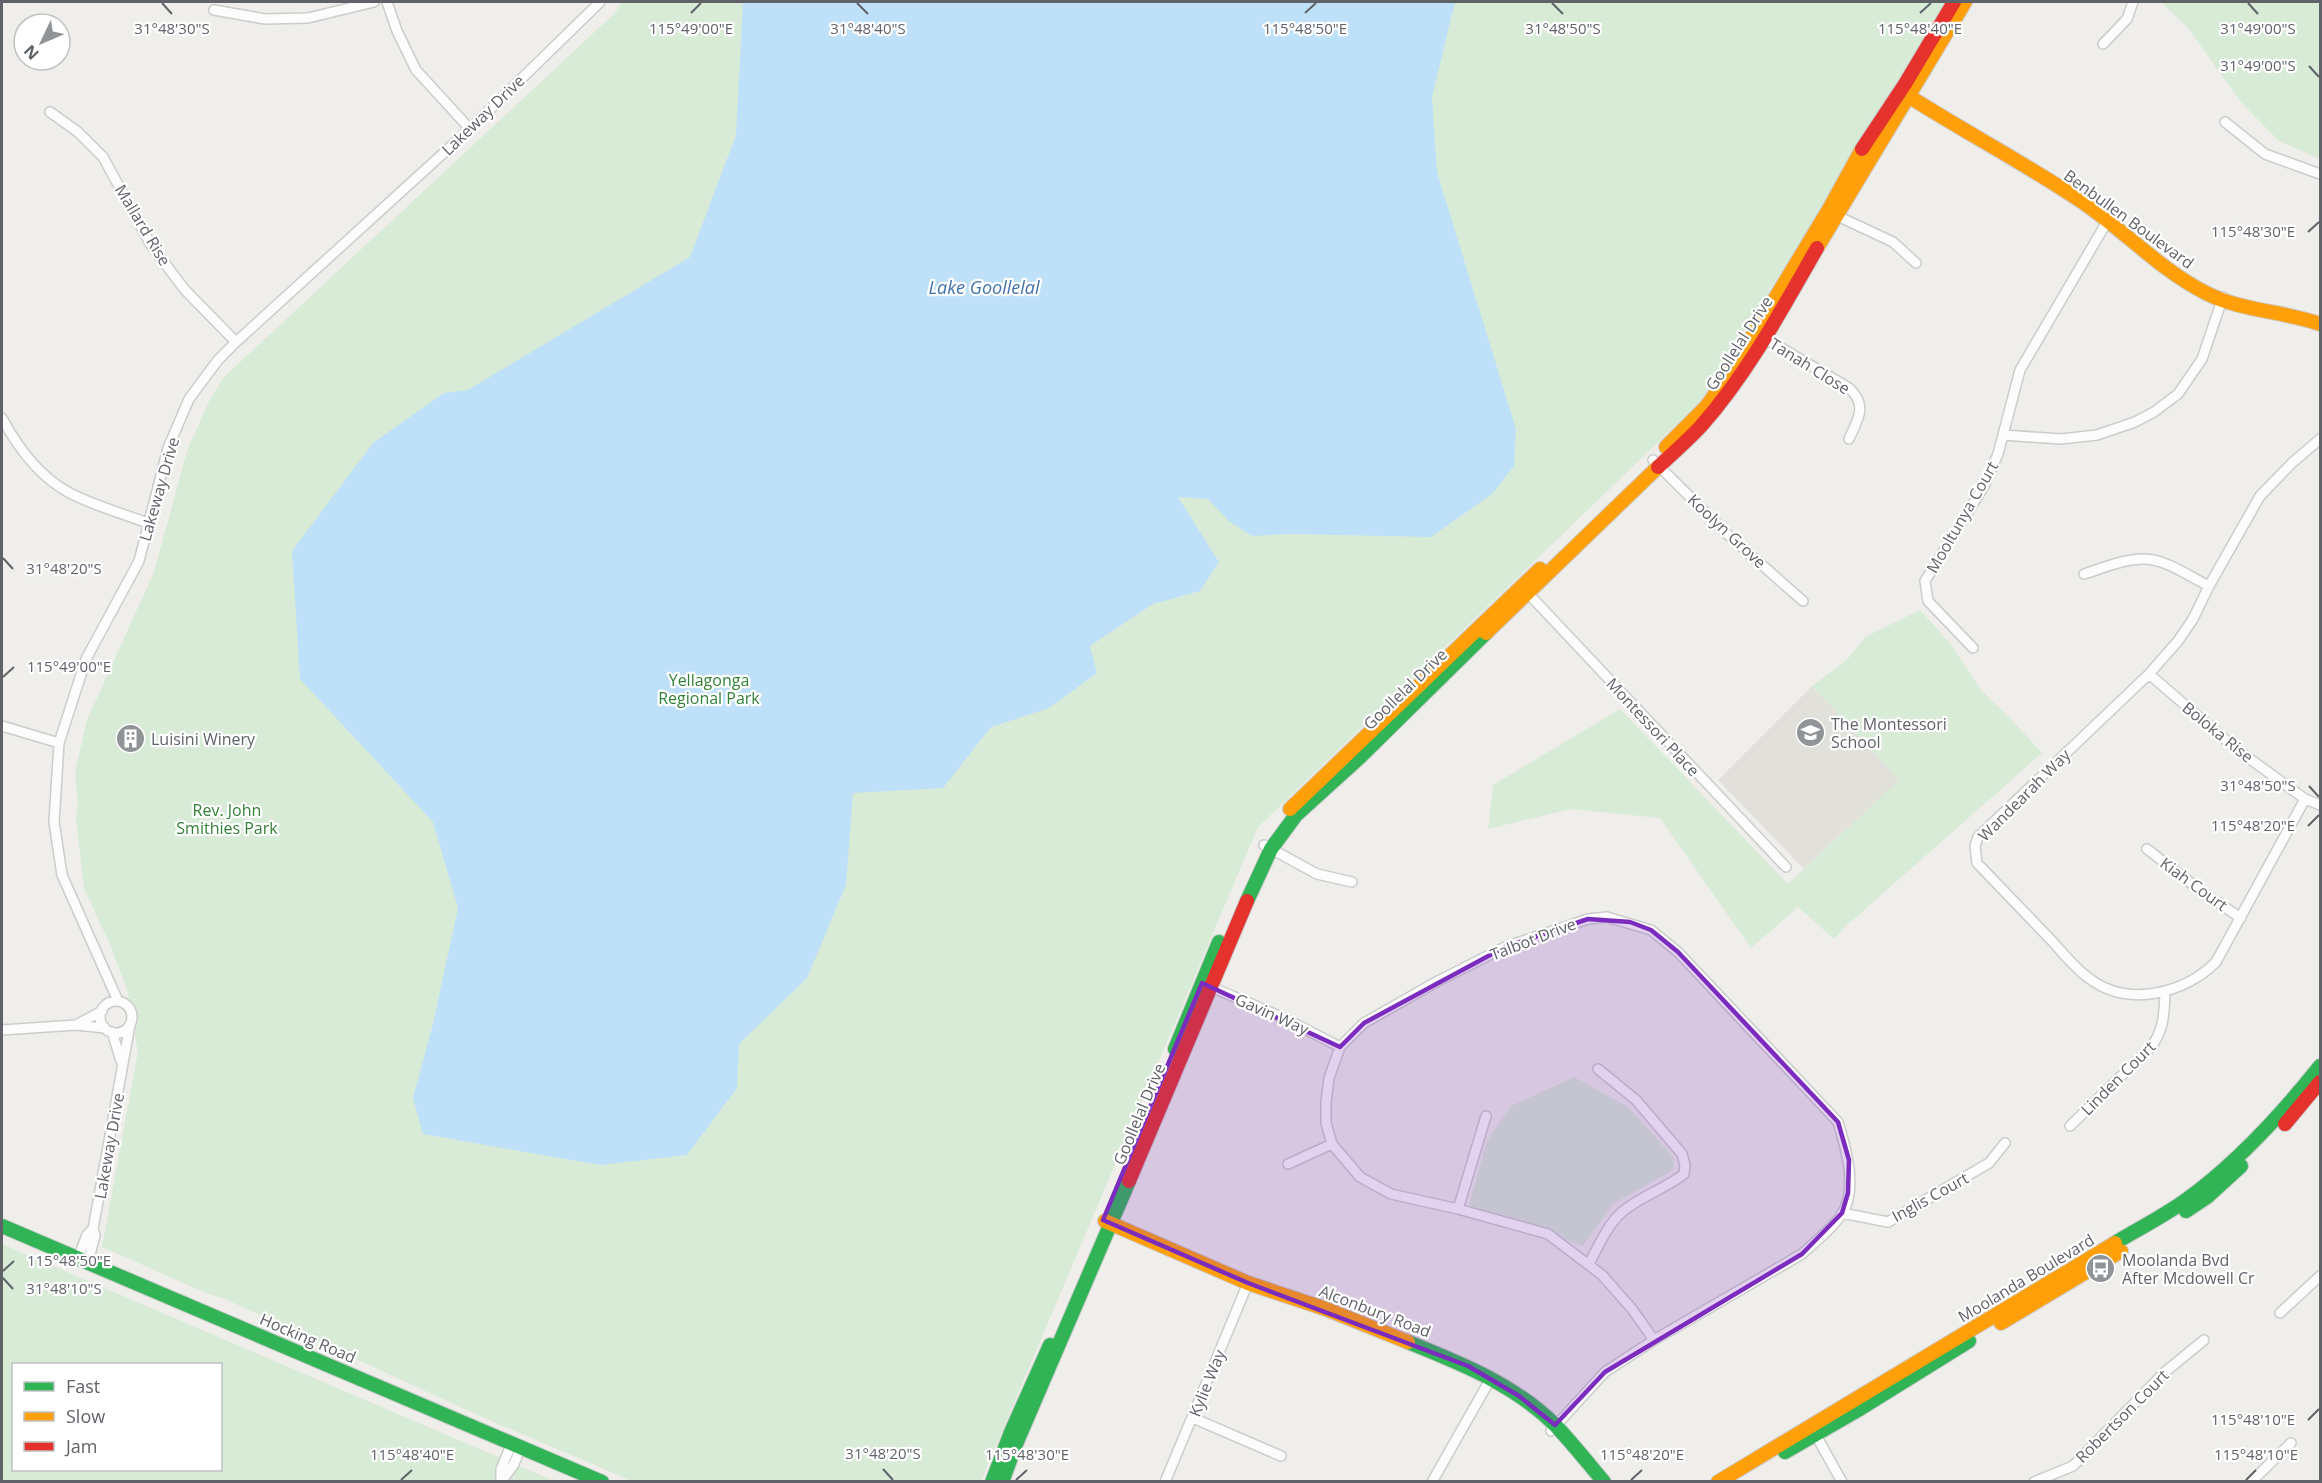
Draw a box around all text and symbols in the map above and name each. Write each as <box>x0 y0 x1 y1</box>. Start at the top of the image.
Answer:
north arrow <box>12 12 72 72</box>
text: 31°48'30"S <box>134 18 210 38</box>
text: 115°49'00"E <box>649 18 733 38</box>
text: 31°48'40"S <box>830 18 906 38</box>
text: 115°48'50"E <box>1263 18 1347 38</box>
text: 31°48'50"S <box>1525 18 1601 38</box>
text: 115°48'40"E <box>1878 18 1962 38</box>
text: 31°49'00"S <box>2220 18 2296 38</box>
text: N <box>19 40 44 65</box>
text: 31°49'00"S <box>2220 55 2296 75</box>
street label: Lakeway Drive <box>437 70 529 160</box>
street label: Benbullen Boulevard <box>2060 164 2198 274</box>
street label: Mallard Rise <box>110 180 176 270</box>
text: 115°48'30"E <box>2211 221 2295 241</box>
water label: Lake Goollelal <box>928 275 1040 299</box>
street label: Goollelal Drive <box>1700 292 1778 394</box>
street label: Tanah Close <box>1766 333 1854 399</box>
street label: Lakeway Drive <box>134 434 184 544</box>
street label: Mooltunya Court <box>1921 457 2003 577</box>
street label: Koolyn Grove <box>1683 489 1771 573</box>
text: 31°48'20"S <box>26 558 102 578</box>
street label: Goollelal Drive <box>1358 643 1452 735</box>
text: 115°49'00"E <box>27 656 111 676</box>
park label: Yellagonga Regional Park <box>658 669 760 709</box>
street label: Montessori Place <box>1602 673 1704 781</box>
street label: Boloka Rise <box>2178 697 2258 767</box>
place label: The Montessori School <box>1831 713 1947 753</box>
school or university icon: The Montessori School <box>1794 717 1826 749</box>
building icon: Luisini Winery <box>114 723 146 755</box>
place label: Luisini Winery <box>151 728 256 750</box>
street label: Wandearah Way <box>1973 743 2076 846</box>
text: 31°48'50"S <box>2220 775 2296 795</box>
park label: Rev. John Smithies Park <box>176 799 278 839</box>
text: 115°48'20"E <box>2211 815 2295 835</box>
street label: Kiah Court <box>2156 852 2232 916</box>
street label: Talbot Drive <box>1487 913 1579 965</box>
street label: Gavin Way <box>1232 988 1313 1040</box>
street label: Linden Court <box>2076 1036 2160 1120</box>
street label: Goollelal Drive <box>1108 1060 1170 1168</box>
street label: Lakeway Drive <box>89 1091 129 1201</box>
street label: Inglis Court <box>1888 1167 1973 1227</box>
street label: Moolanda Boulevard <box>1954 1229 2098 1327</box>
place label: Moolanda Bvd After Mcdowell Cr <box>2122 1249 2255 1289</box>
text: 115°48'50"E <box>27 1250 111 1270</box>
bus stop icon: Moolanda Bvd After Mcdowell Cr <box>2085 1253 2117 1285</box>
text: 31°48'10"S <box>26 1278 102 1298</box>
street label: Alconbury Road <box>1316 1280 1434 1342</box>
street label: Hocking Road <box>257 1308 359 1368</box>
street label: Kylie Way <box>1184 1345 1231 1420</box>
legend <box>12 1363 222 1471</box>
street label: Robertson Court <box>2071 1364 2174 1467</box>
text: Fast <box>66 1374 100 1398</box>
text: Slow <box>66 1404 105 1428</box>
text: 115°48'10"E <box>2211 1409 2295 1429</box>
text: Jam <box>64 1434 98 1458</box>
text: 31°48'20"S <box>845 1443 921 1463</box>
text: 115°48'40"E <box>370 1444 454 1464</box>
text: 115°48'30"E <box>985 1444 1069 1464</box>
text: 115°48'20"E <box>1600 1444 1684 1464</box>
text: 115°48'10"E <box>2214 1444 2298 1464</box>

